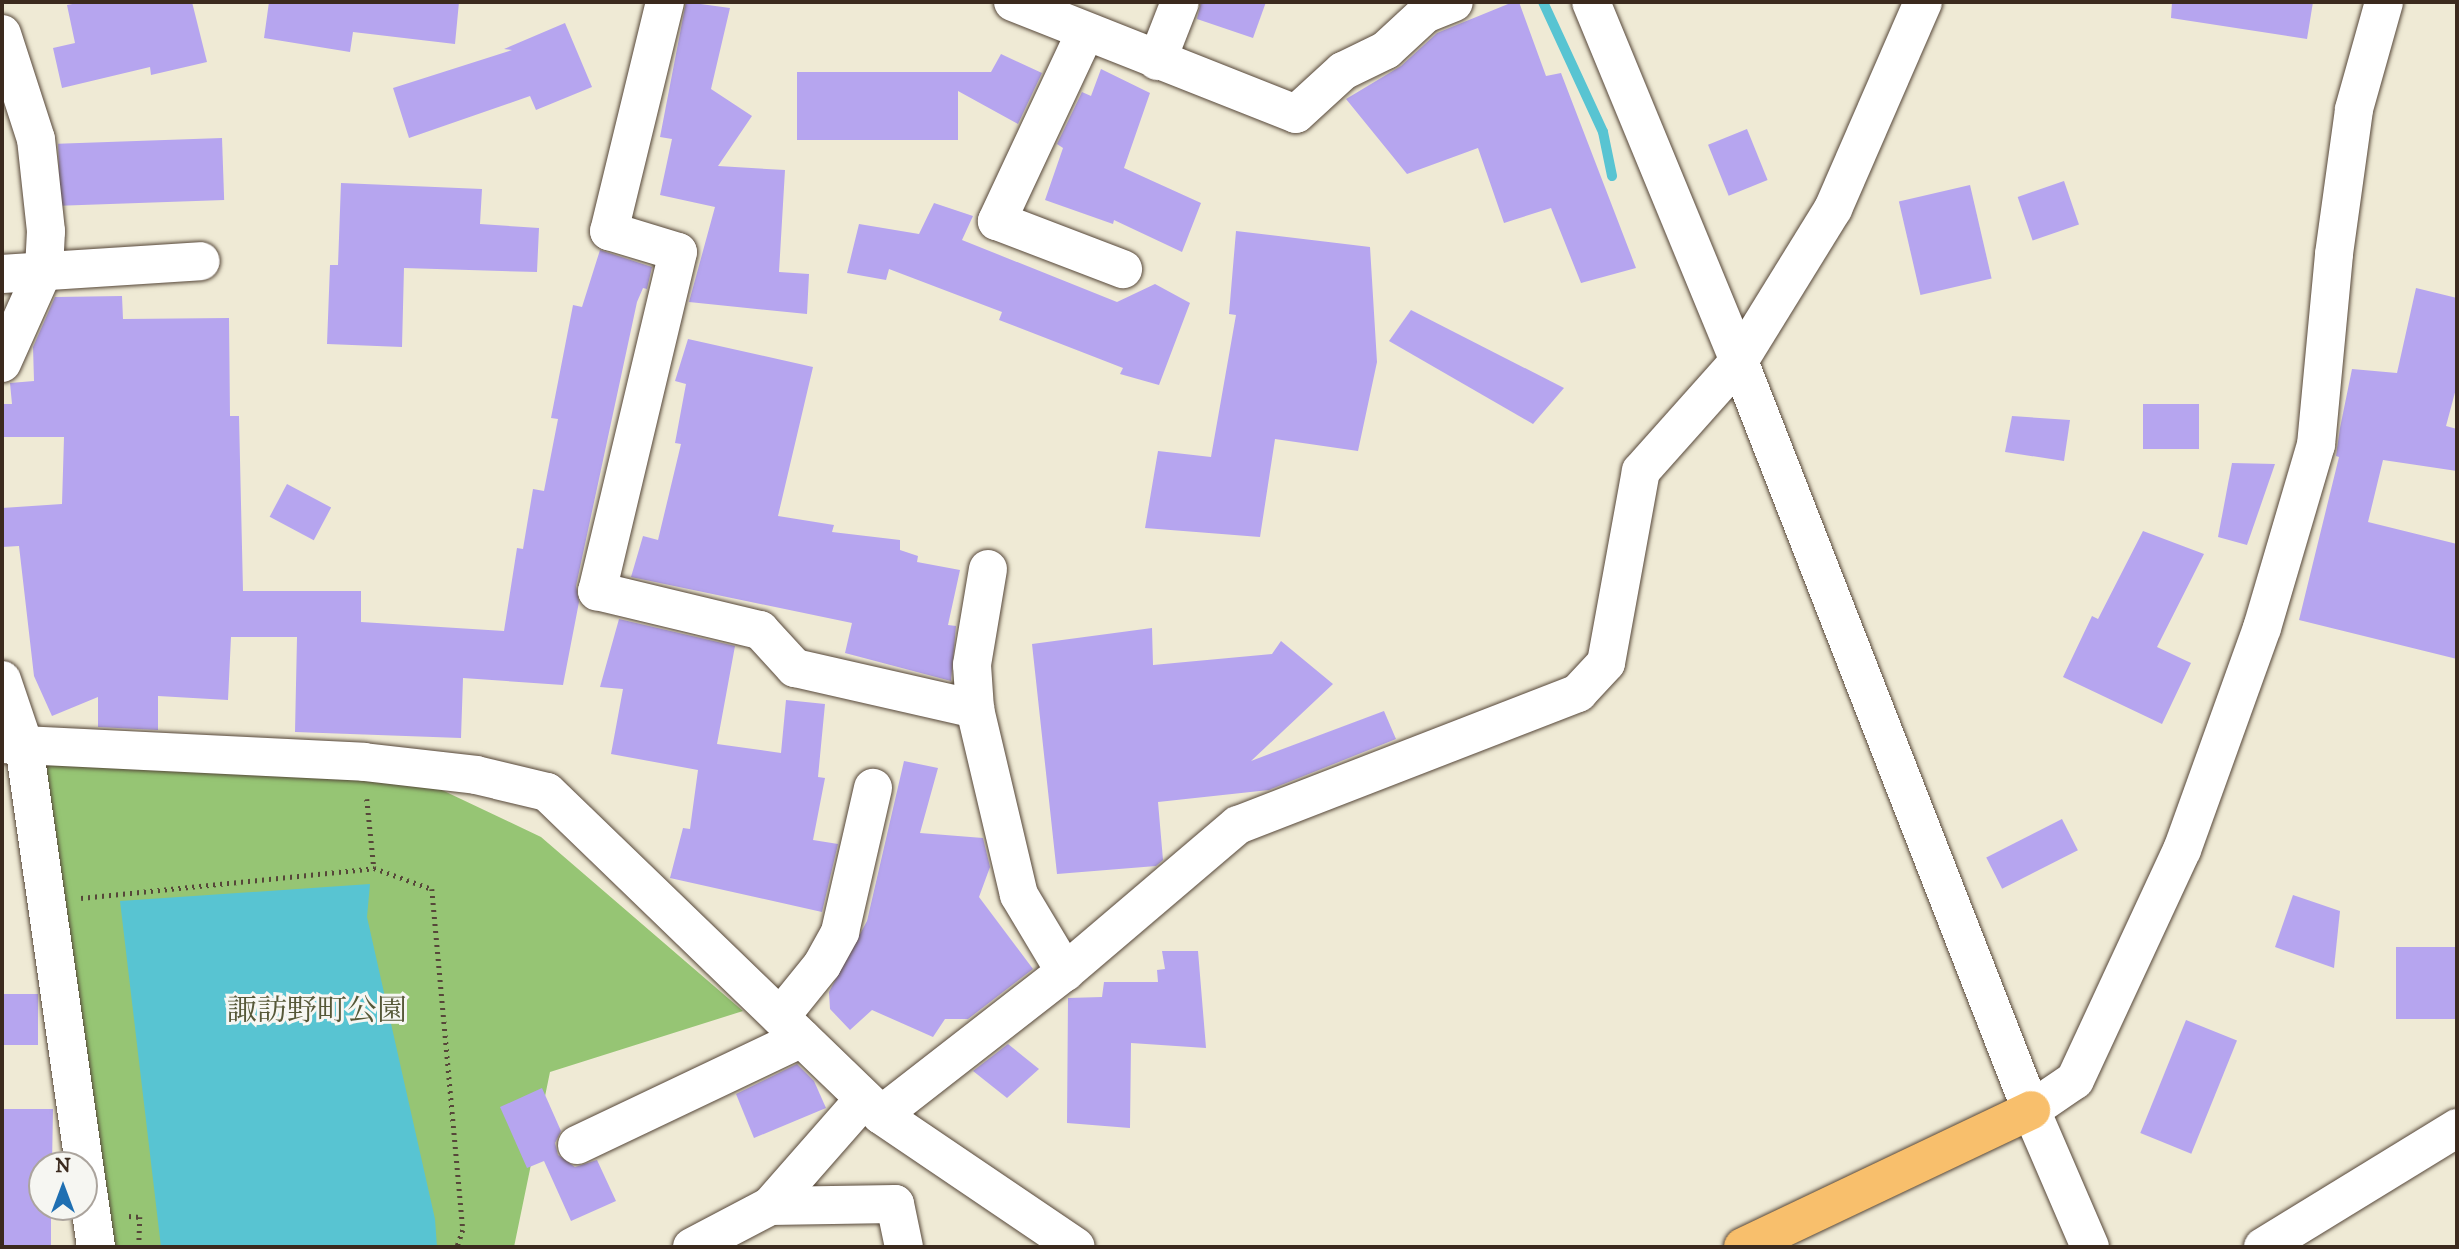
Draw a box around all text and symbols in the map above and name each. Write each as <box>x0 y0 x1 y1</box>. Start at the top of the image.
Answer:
park label: 諏訪野町公園 <box>227 994 407 1030</box>
north arrow <box>28 1151 98 1221</box>
text: N <box>55 1155 71 1178</box>

